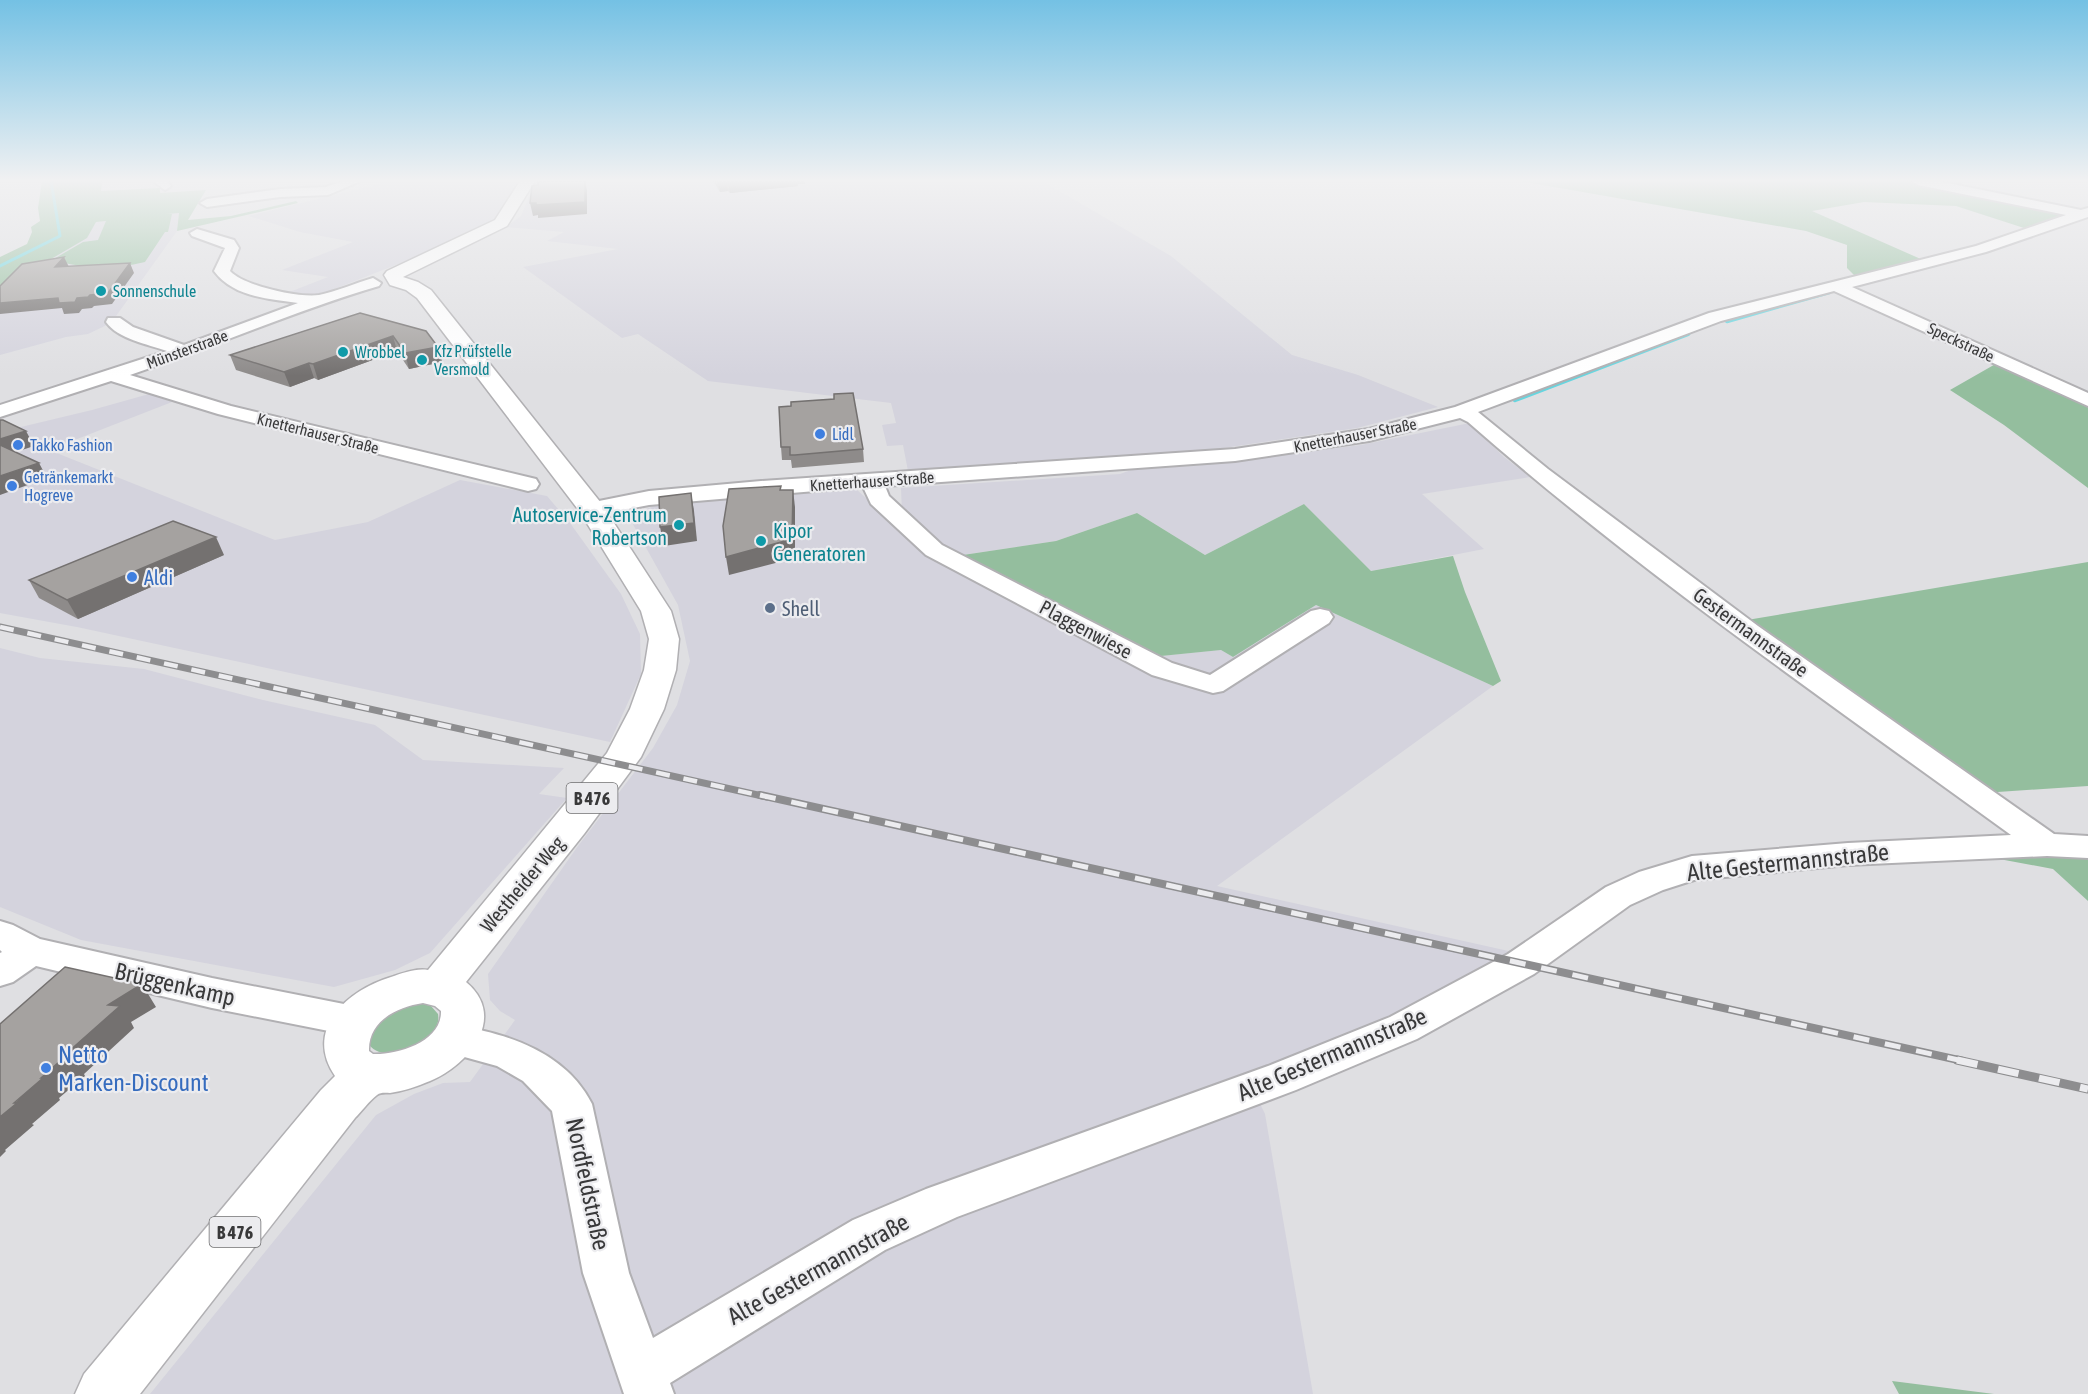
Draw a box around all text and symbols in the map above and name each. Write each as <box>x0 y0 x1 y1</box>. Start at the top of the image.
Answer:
place label: Sonnenschule <box>113 282 196 300</box>
marker: Sonnenschule <box>94 284 108 298</box>
street label: Speckstraße <box>1924 319 1997 366</box>
street label: Münsterstraße <box>144 326 230 372</box>
place label: Kfz Prüfstelle Versmold <box>434 342 512 378</box>
place label: Wrobbel <box>355 343 406 361</box>
marker: Wrobbel <box>336 345 350 359</box>
marker: Kfz Prüfstelle Versmold <box>415 353 429 367</box>
street label: Knetterhauser Straße <box>255 409 381 457</box>
street label: Knetterhauser Straße <box>1292 414 1418 456</box>
place label: Lidl <box>832 425 854 443</box>
marker: Lidl <box>813 427 827 441</box>
place label: Takko Fashion <box>30 436 113 454</box>
marker: Takko Fashion <box>11 438 25 452</box>
place label: Getränkemarkt Hogreve <box>24 468 114 505</box>
street label: Knetterhauser Straße <box>809 468 935 494</box>
marker: Getränkemarkt Hogreve <box>5 479 19 493</box>
place label: Autoservice-Zentrum Robertson <box>513 503 667 549</box>
marker: Autoservice-Zentrum Robertson <box>672 518 686 532</box>
place label: Kipor Generatoren <box>773 519 866 565</box>
marker: Kipor Generatoren <box>754 534 768 548</box>
place label: Aldi <box>144 566 173 589</box>
marker: Aldi <box>125 570 139 584</box>
street label: Gestermannstraße <box>1689 583 1813 681</box>
street label: Plaggenwiese <box>1036 595 1136 663</box>
place label: Shell <box>782 597 820 620</box>
marker: Shell <box>763 601 777 615</box>
road number: B 476 <box>566 783 618 813</box>
street label: Westheider Weg <box>475 831 569 937</box>
street label: Alte Gestermannstraße <box>1686 838 1890 886</box>
street label: Brüggenkamp <box>112 957 238 1011</box>
street label: Alte Gestermannstraße <box>1233 1002 1431 1106</box>
place label: Netto Marken-Discount <box>58 1041 209 1096</box>
marker: Netto Marken-Discount <box>39 1061 53 1075</box>
street label: Nordfeldstraße <box>561 1116 615 1252</box>
street label: Alte Gestermannstraße <box>723 1208 913 1330</box>
road number: B 476 <box>210 1217 260 1247</box>

